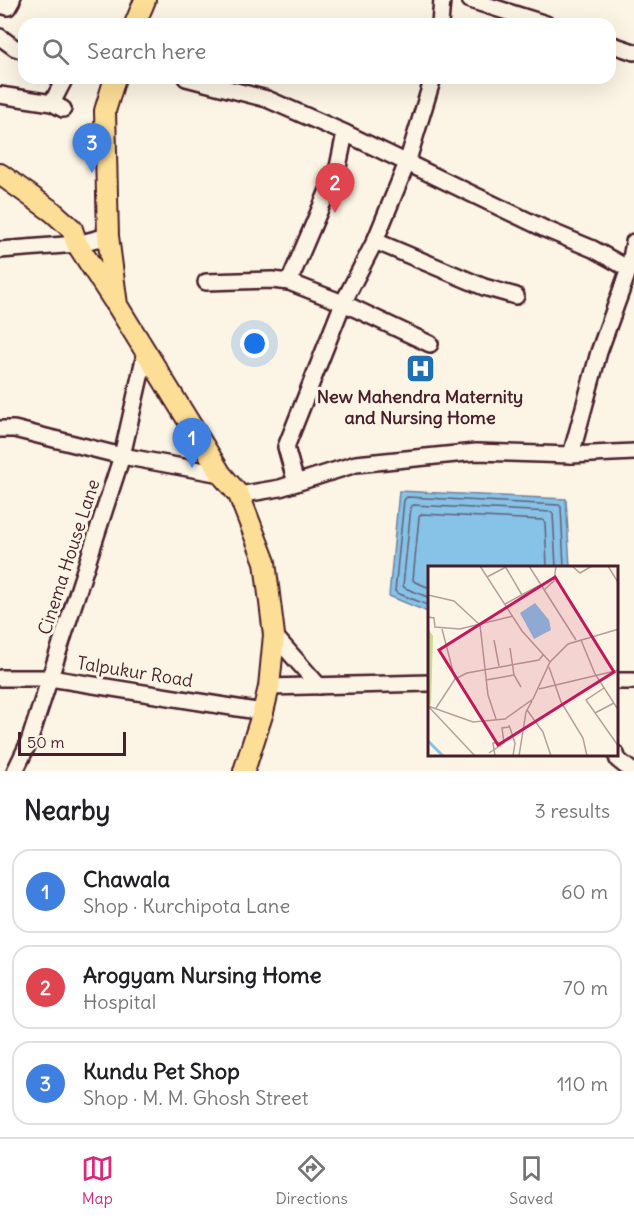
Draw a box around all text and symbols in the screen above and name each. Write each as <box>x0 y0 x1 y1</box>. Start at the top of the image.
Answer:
search box <box>18 18 616 84</box>
icon: search <box>39 35 72 68</box>
text: Search here <box>87 37 206 65</box>
pin: 3 <box>72 124 112 173</box>
pin: 2 <box>316 164 354 213</box>
your location <box>240 329 269 358</box>
hospital icon: New Mahendra Maternity and Nursing Home <box>404 352 436 384</box>
place label: New Mahendra Maternity and Nursing Home <box>317 385 523 429</box>
pin: 1 <box>172 418 212 468</box>
street label: Cinema House Lane <box>33 476 105 638</box>
inset map <box>428 566 619 756</box>
street label: Talpukur Road <box>76 651 195 692</box>
scale bar <box>18 729 126 756</box>
text: 50 m <box>27 732 65 752</box>
text: Nearby <box>24 794 110 827</box>
text: 3 results <box>534 798 610 823</box>
text: Chawala <box>83 865 170 893</box>
text: 1 <box>42 879 49 904</box>
text: 60 m <box>561 879 608 904</box>
text: Shop · Kurchipota Lane <box>83 893 290 918</box>
text: Arogyam Nursing Home <box>83 961 322 989</box>
text: 2 <box>40 975 51 1000</box>
text: 70 m <box>563 975 608 1000</box>
text: Hospital <box>83 989 156 1014</box>
text: Kundu Pet Shop <box>83 1057 240 1085</box>
text: 3 <box>40 1071 51 1096</box>
text: 110 m <box>557 1071 608 1096</box>
text: Shop · M. M. Ghosh Street <box>83 1085 309 1110</box>
tab: Map <box>81 1152 114 1208</box>
tab: Directions <box>275 1152 348 1208</box>
tab: Saved <box>509 1152 553 1208</box>

